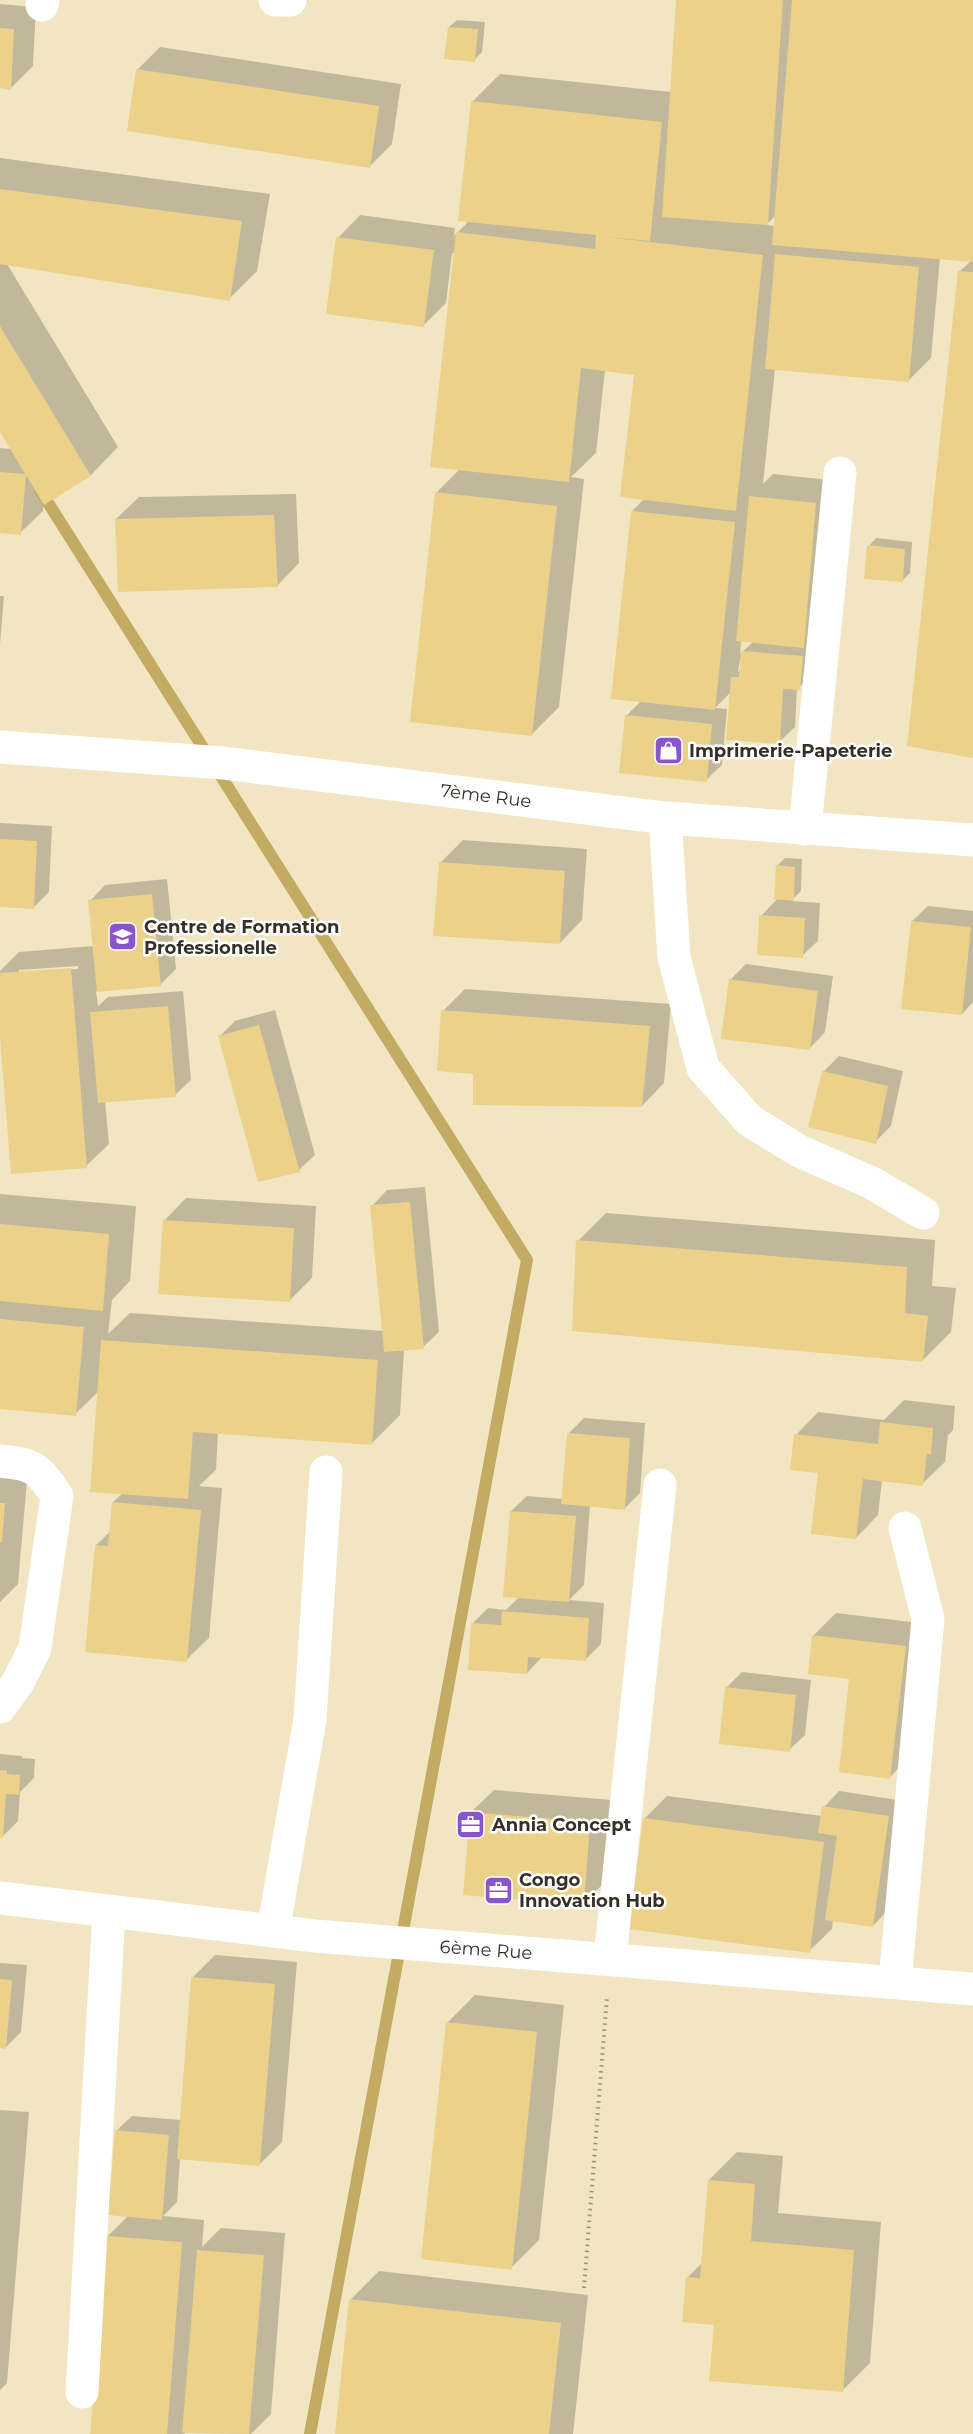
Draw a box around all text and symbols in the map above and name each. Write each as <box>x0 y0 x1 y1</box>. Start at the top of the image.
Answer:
shop icon: Imprimerie-Papeterie <box>652 735 684 767</box>
place label: Imprimerie-Papeterie <box>689 740 892 762</box>
street label: 7ème Rue <box>439 780 533 812</box>
place label: Centre de Formation Professionelle <box>144 916 340 959</box>
school or university icon: Centre de Formation Professionelle <box>107 921 139 953</box>
office icon: Annia Concept <box>455 1809 487 1841</box>
place label: Annia Concept <box>491 1814 632 1836</box>
place label: Congo Innovation Hub <box>519 1869 665 1912</box>
office icon: Congo Innovation Hub <box>482 1874 514 1906</box>
street label: 6ème Rue <box>439 1936 533 1964</box>

